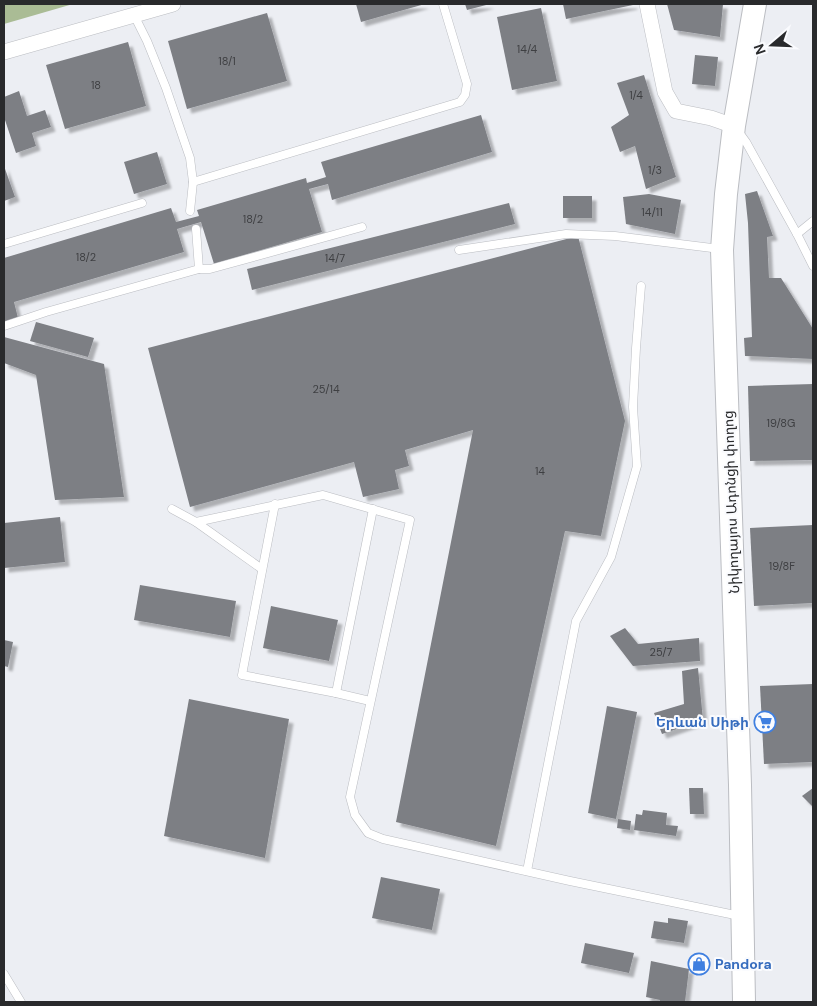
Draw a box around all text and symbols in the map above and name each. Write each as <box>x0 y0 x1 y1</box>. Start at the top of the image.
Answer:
north arrow <box>747 20 797 70</box>
text: N <box>750 41 770 57</box>
house number: 14/4 <box>517 42 537 56</box>
house number: 18/1 <box>218 54 236 68</box>
house number: 18 <box>91 78 101 92</box>
house number: 1/4 <box>629 88 643 102</box>
house number: 1/3 <box>648 163 662 177</box>
house number: 14/11 <box>641 205 663 219</box>
house number: 18/2 <box>243 212 263 226</box>
house number: 18/2 <box>76 250 96 264</box>
house number: 14/7 <box>325 251 345 265</box>
house number: 25/14 <box>312 382 340 396</box>
street label: Նիկողայոս Ադոնցի փողոց <box>719 410 743 594</box>
house number: 19/8G <box>767 416 795 430</box>
house number: 14 <box>535 464 545 478</box>
house number: 19/8F <box>769 559 795 573</box>
house number: 25/7 <box>650 645 673 659</box>
supermarket icon: Երևան Սիթի <box>753 710 777 734</box>
place label: Երևան Սիթի <box>656 713 749 731</box>
shop icon: Pandora <box>687 952 711 976</box>
place label: Pandora <box>715 955 772 973</box>

